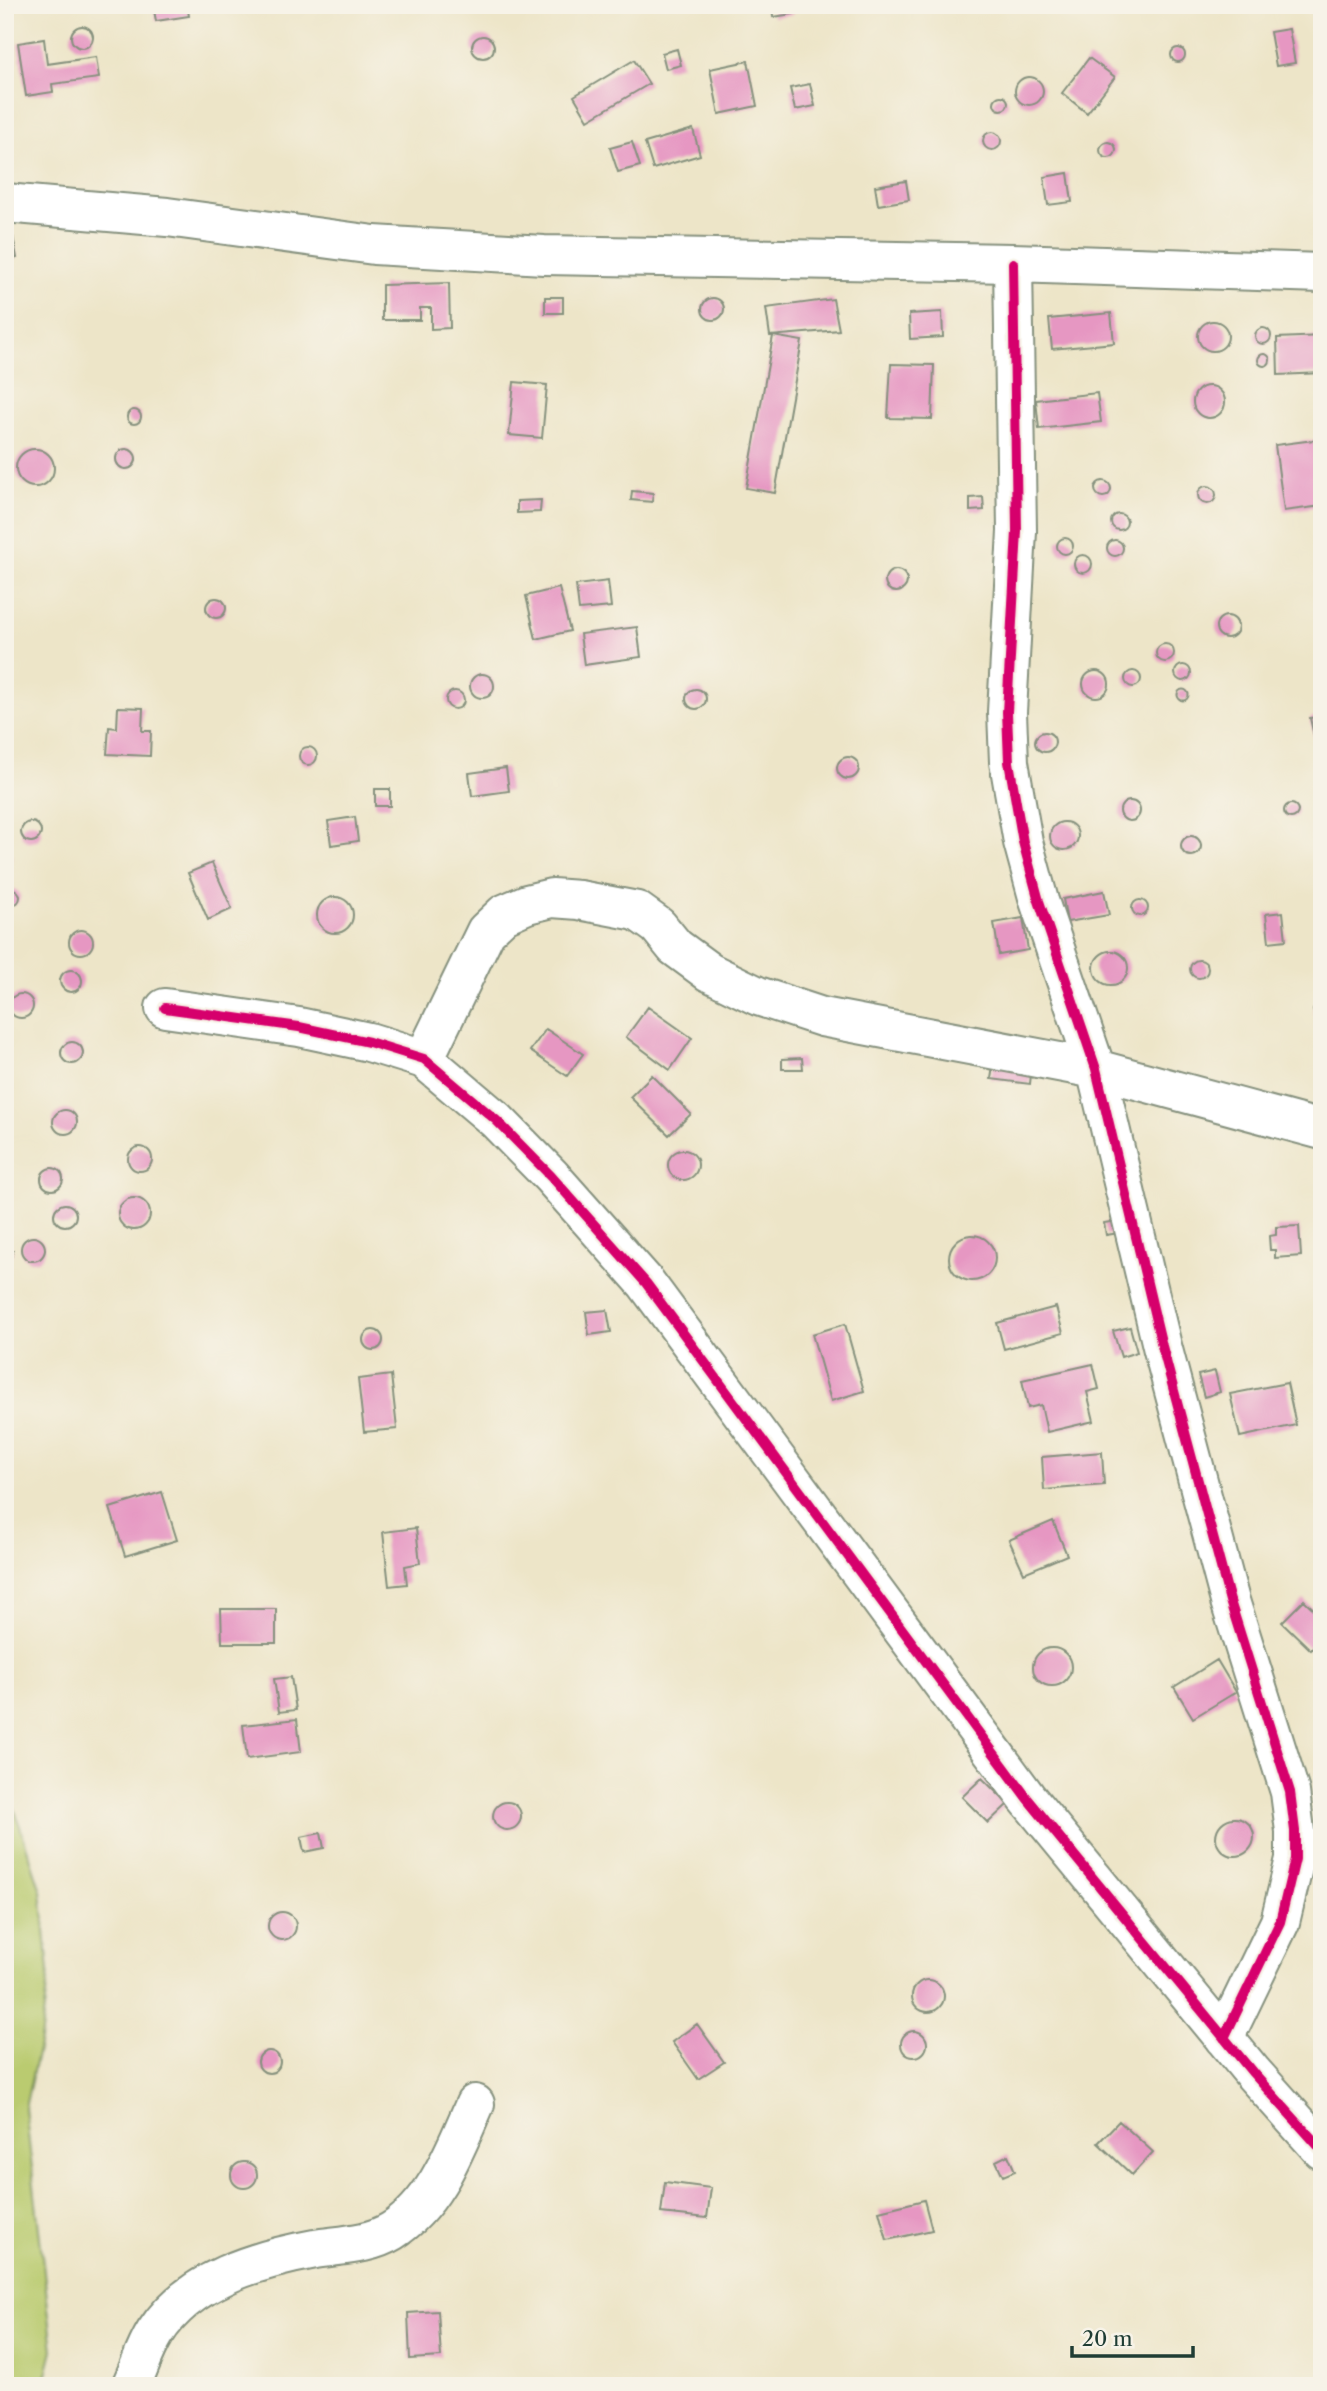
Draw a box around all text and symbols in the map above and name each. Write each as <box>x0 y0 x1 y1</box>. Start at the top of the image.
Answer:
scale bar <box>1072 2314 1192 2358</box>
text: 20 m <box>1082 2326 1133 2351</box>

